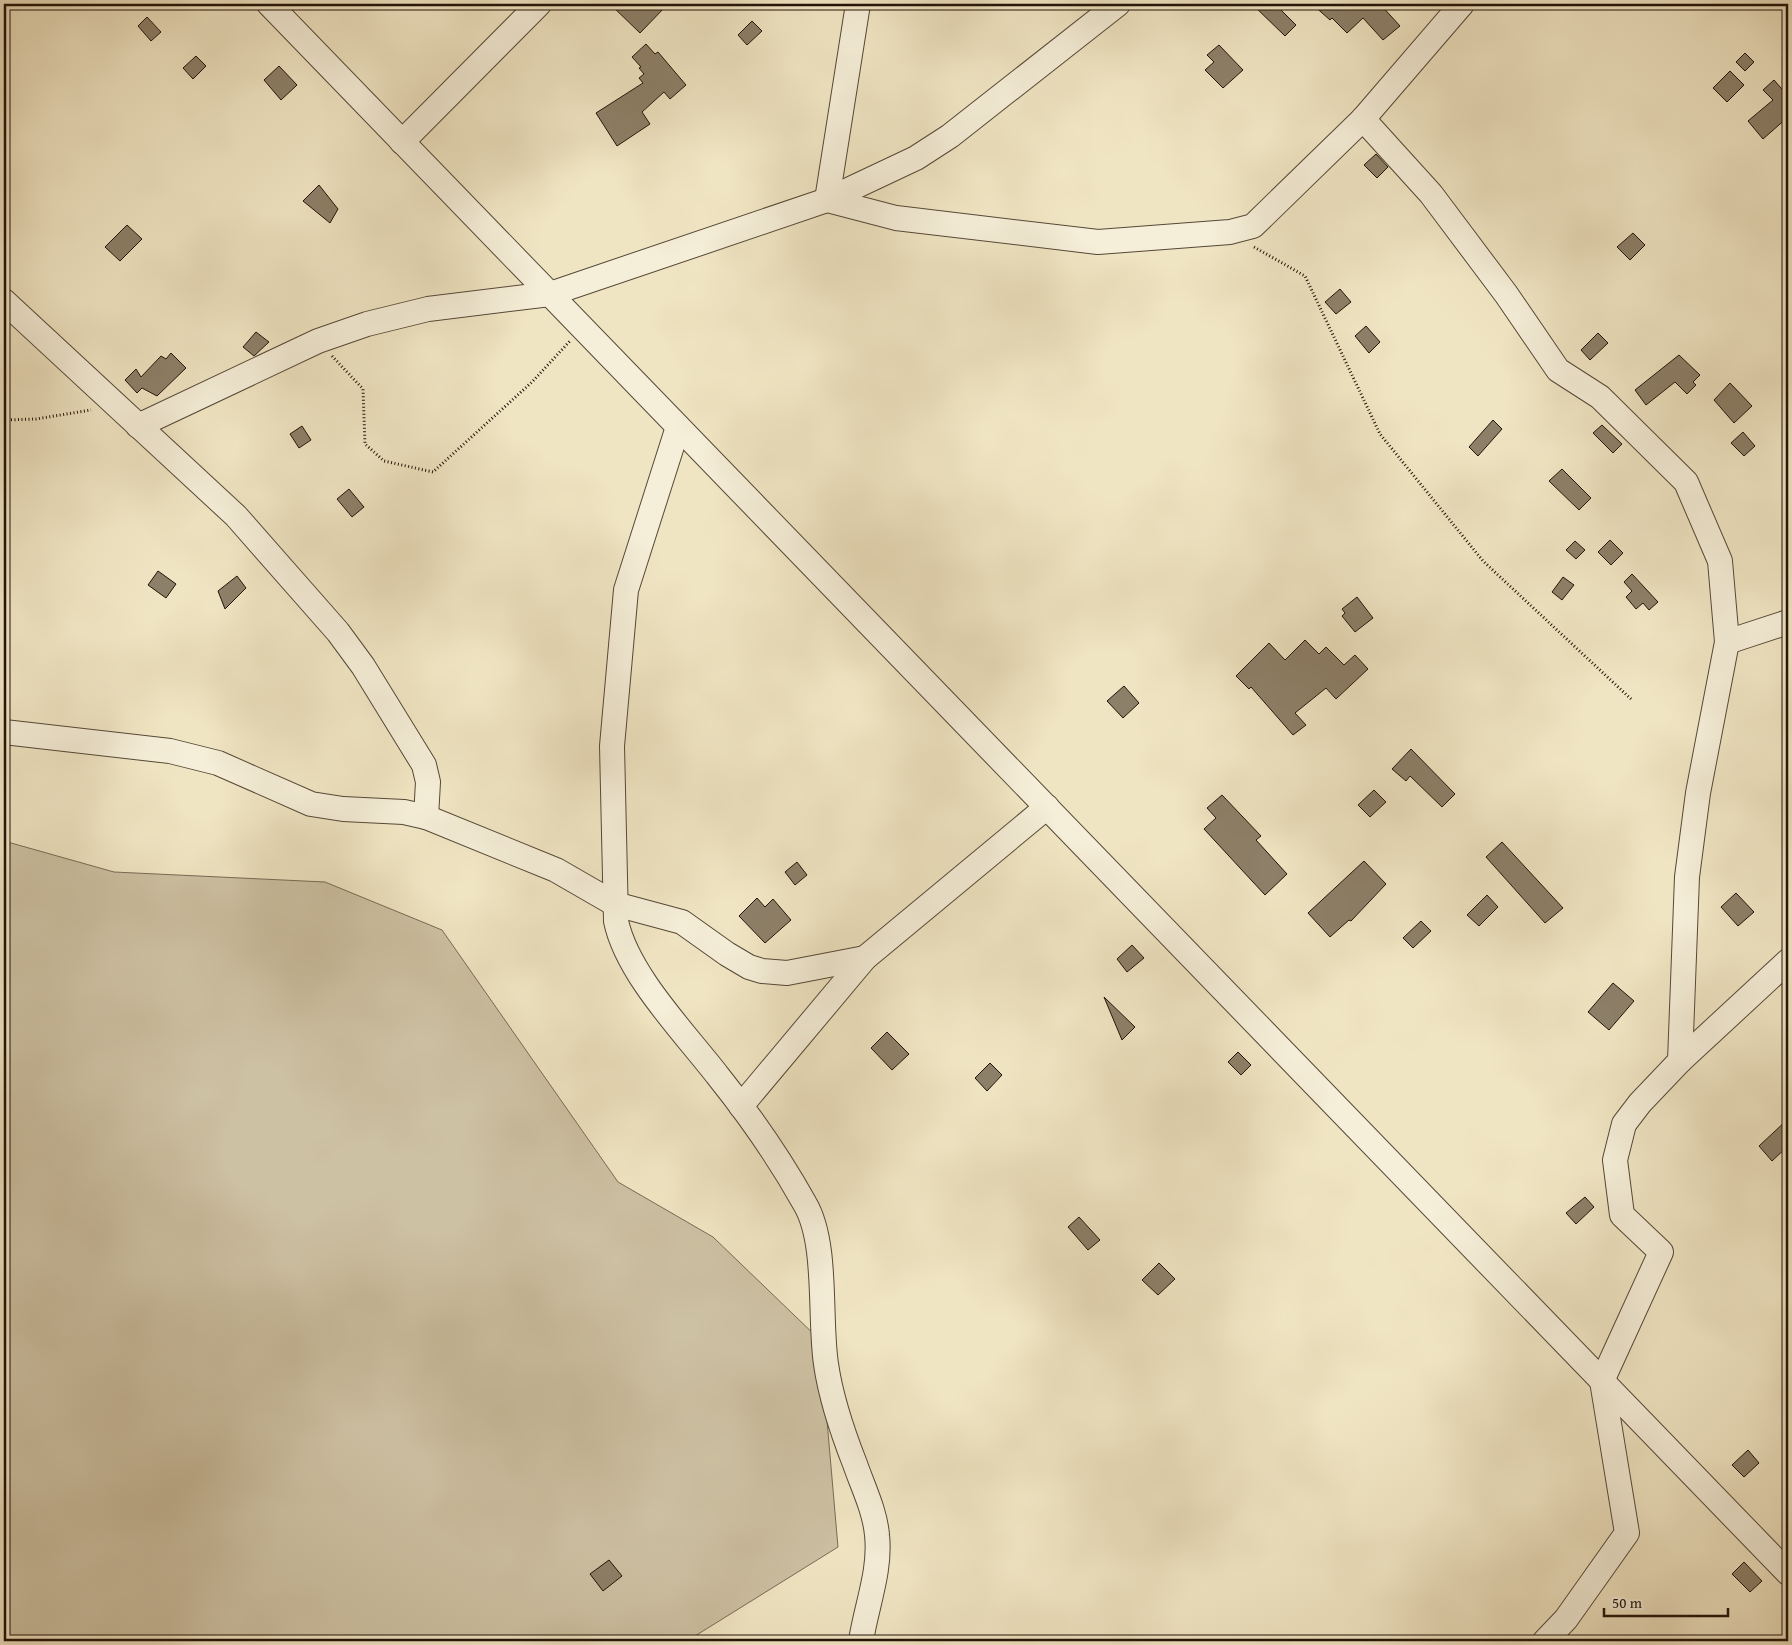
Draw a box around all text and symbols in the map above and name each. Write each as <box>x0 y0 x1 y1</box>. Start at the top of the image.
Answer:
scale bar <box>1604 1585 1728 1617</box>
text: 50 m <box>1612 1592 1643 1613</box>

